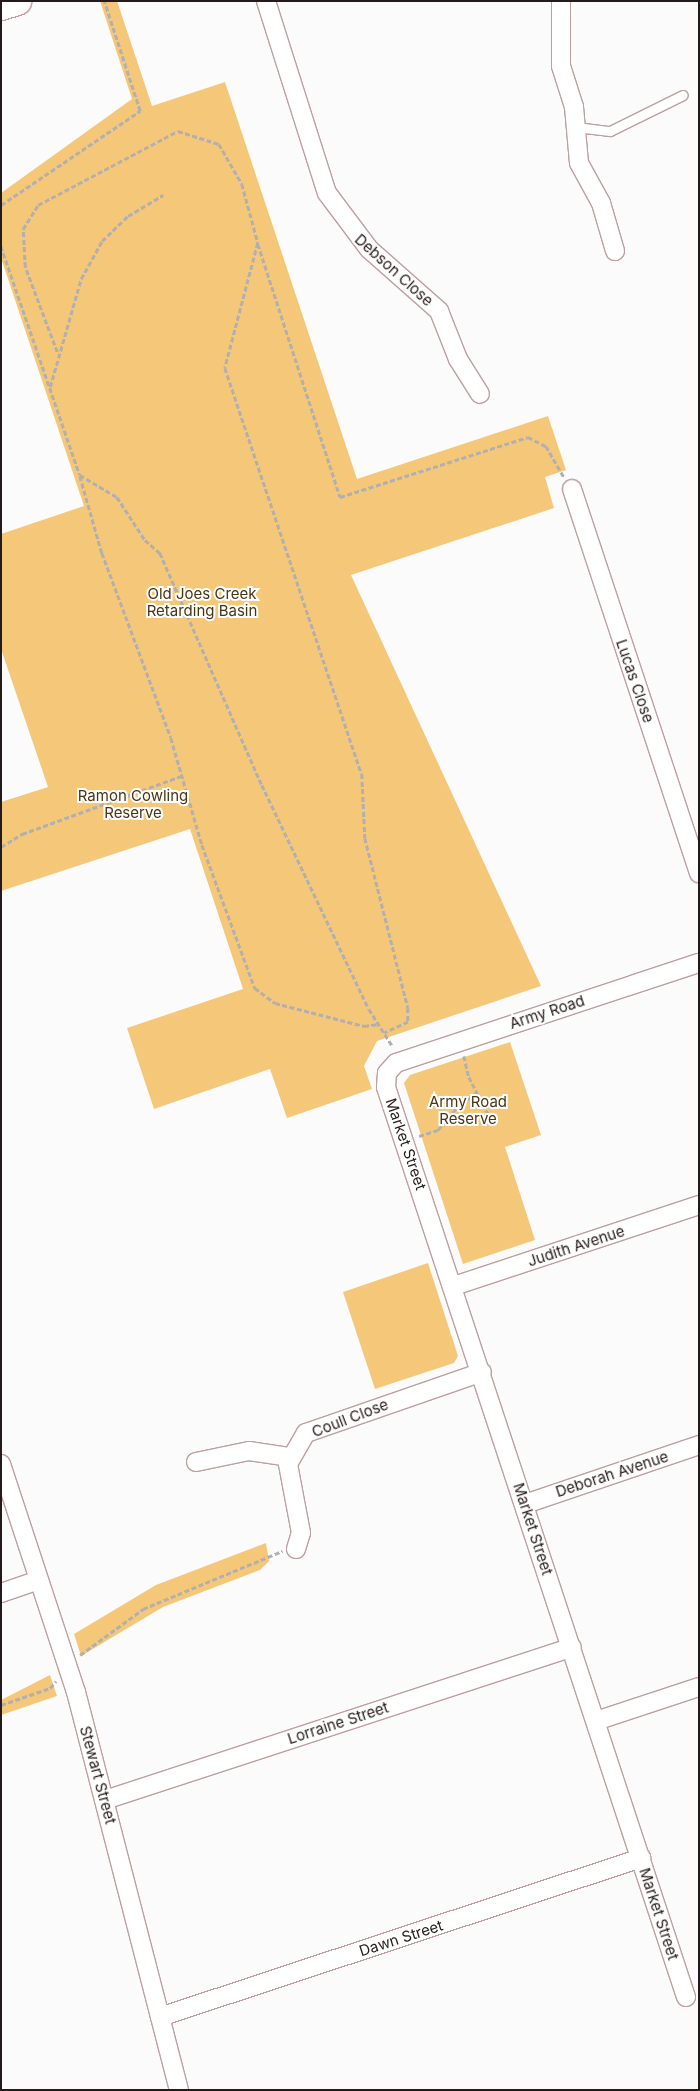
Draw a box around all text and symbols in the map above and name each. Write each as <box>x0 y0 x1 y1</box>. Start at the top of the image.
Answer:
street label: Debson Close <box>351 230 437 310</box>
park label: Old Joes Creek Retarding Basin <box>147 584 257 619</box>
street label: Lucas Close <box>612 637 658 725</box>
park label: Ramon Cowling Reserve <box>78 786 188 821</box>
street label: Army Road <box>507 991 587 1033</box>
park label: Army Road Reserve <box>429 1092 507 1127</box>
street label: Market Street <box>382 1096 430 1192</box>
street label: Judith Avenue <box>525 1222 627 1270</box>
street label: Coull Close <box>309 1395 391 1441</box>
street label: Deborah Avenue <box>553 1447 671 1501</box>
street label: Market Street <box>510 1481 556 1577</box>
street label: Lorraine Street <box>285 1698 391 1748</box>
street label: Stewart Street <box>76 1724 120 1826</box>
street label: Market Street <box>636 1866 682 1962</box>
street label: Dawn Street <box>357 1916 445 1960</box>

